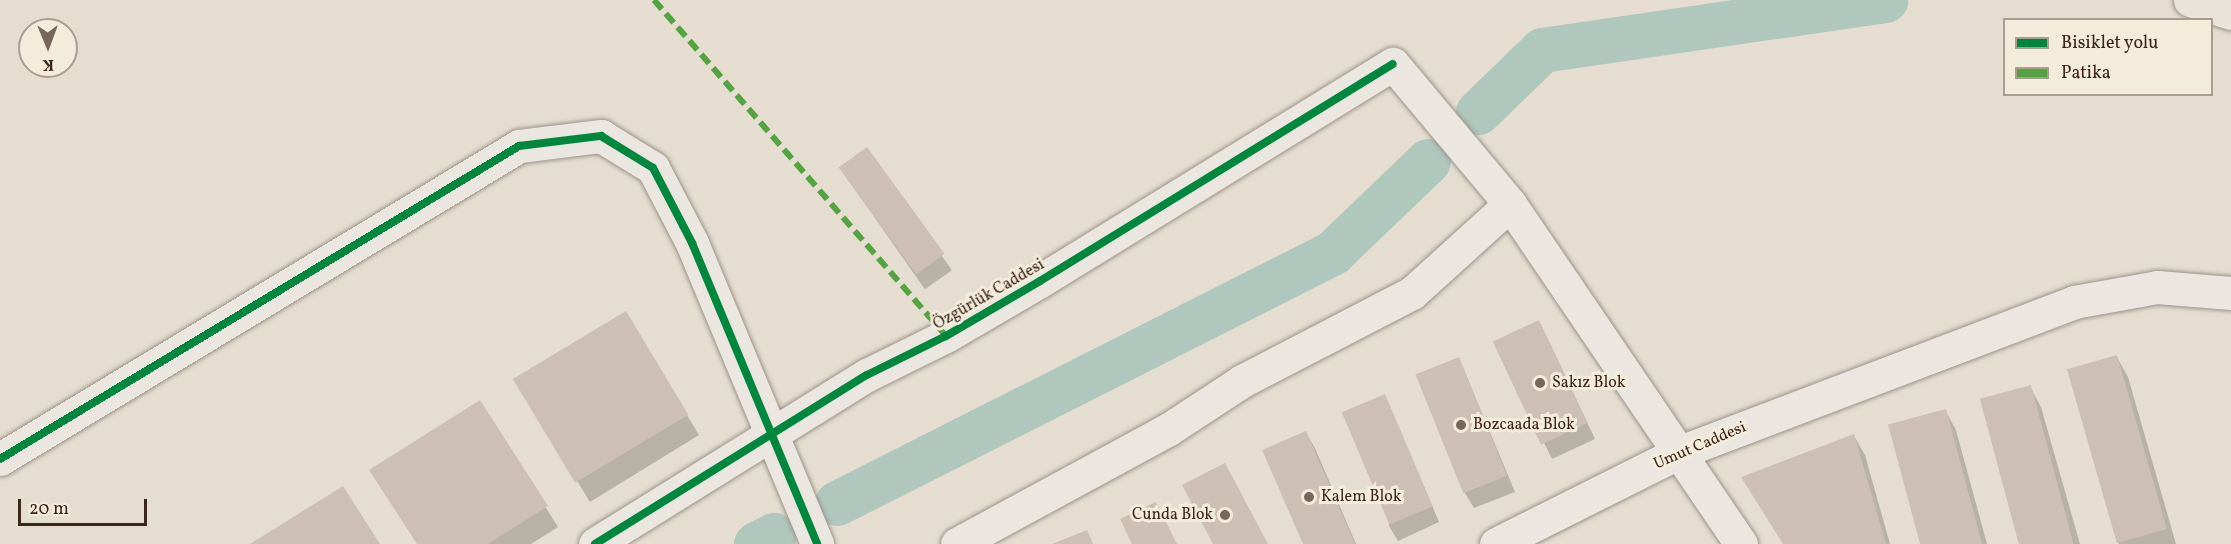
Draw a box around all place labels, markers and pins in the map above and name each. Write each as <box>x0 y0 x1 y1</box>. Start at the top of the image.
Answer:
place label: Sakız Blok <box>1552 373 1625 393</box>
marker: Sakız Blok <box>1533 376 1547 390</box>
place label: Bozcaada Blok <box>1473 415 1575 435</box>
marker: Bozcaada Blok <box>1454 418 1468 432</box>
place label: Kalem Blok <box>1321 487 1401 507</box>
marker: Kalem Blok <box>1302 490 1316 504</box>
place label: Cunda Blok <box>1132 505 1213 525</box>
marker: Cunda Blok <box>1218 508 1232 522</box>

